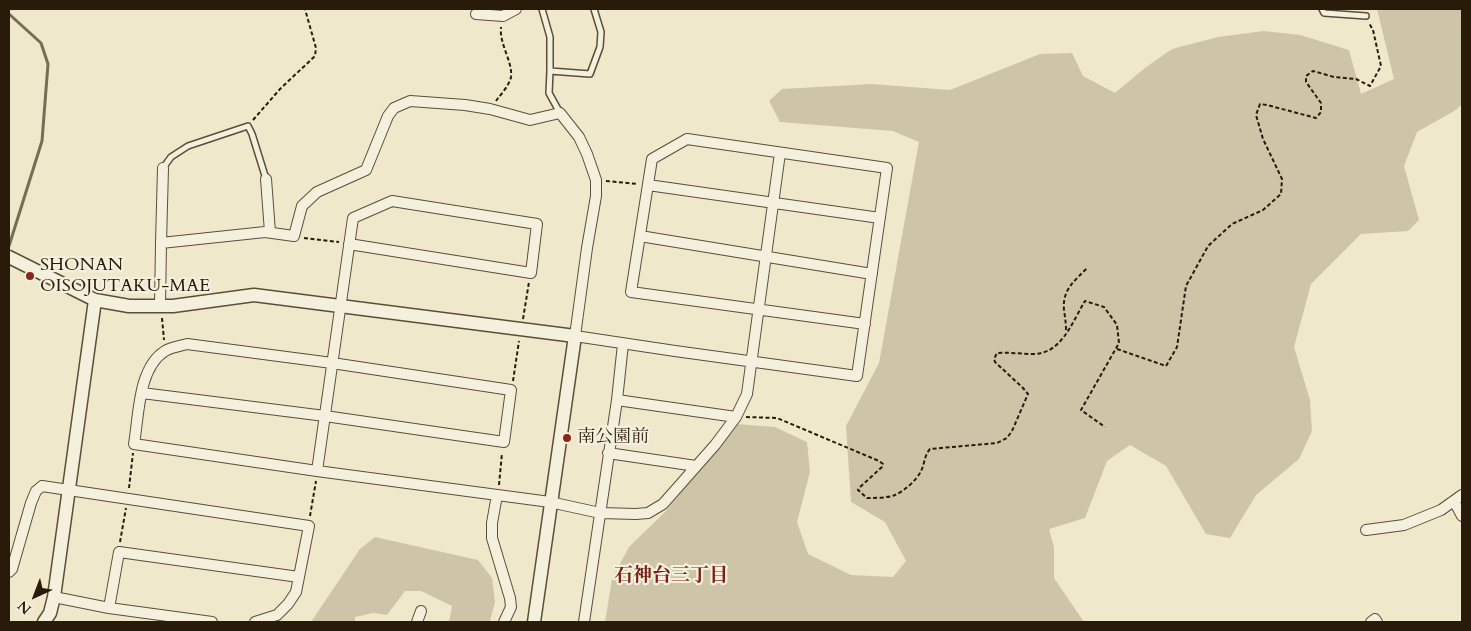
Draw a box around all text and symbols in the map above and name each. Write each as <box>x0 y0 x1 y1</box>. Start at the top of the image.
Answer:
place label: SHONAN OISOJUTAKU-MAE <box>40 255 210 298</box>
marker: SHONAN OISOJUTAKU-MAE <box>24 270 36 282</box>
place label: 南公園前 <box>577 427 649 449</box>
marker: 南公園前 <box>561 432 573 444</box>
district label: 石神台三丁目 <box>614 566 728 588</box>
north arrow <box>10 571 60 621</box>
text: N <box>14 596 35 618</box>

